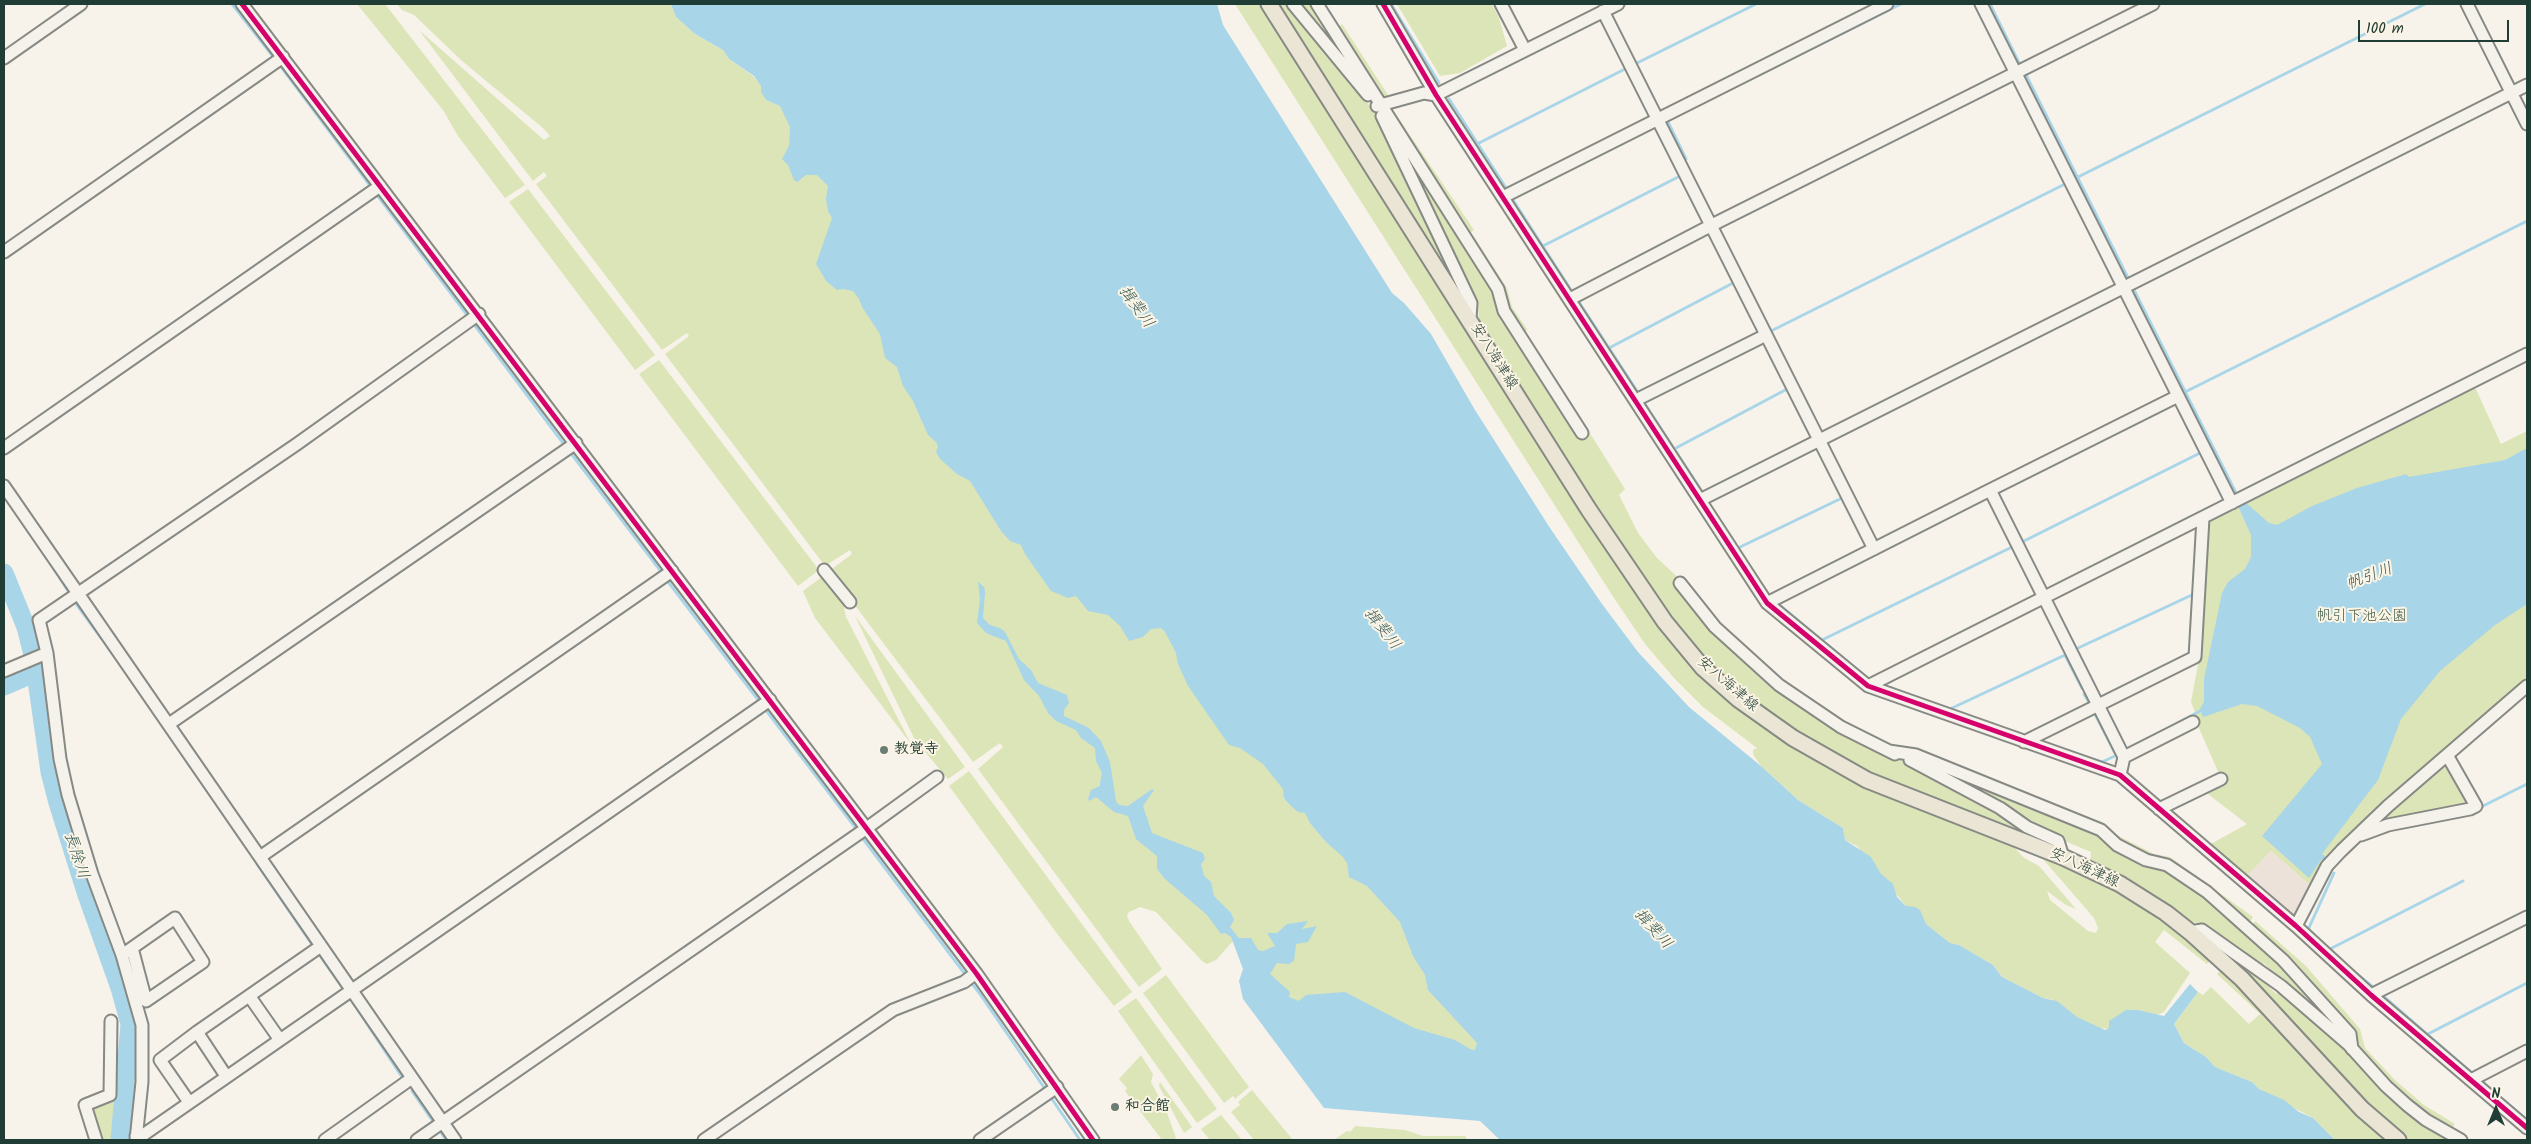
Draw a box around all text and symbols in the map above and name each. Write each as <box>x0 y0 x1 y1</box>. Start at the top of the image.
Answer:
scale bar <box>2361 10 2512 42</box>
text: 100 m <box>2366 17 2404 41</box>
water label: 揖斐川 <box>1113 283 1157 333</box>
street label: 安八海津線 <box>1465 320 1521 394</box>
water label: 帆引川 <box>2344 560 2396 596</box>
water label: 揖斐川 <box>1359 605 1403 655</box>
park label: 帆引下池公園 <box>2317 608 2407 626</box>
street label: 安八海津線 <box>1693 654 1761 716</box>
place label: 教覚寺 <box>894 741 939 759</box>
marker: 教覚寺 <box>878 744 890 756</box>
water label: 長除川 <box>58 830 92 882</box>
street label: 安八海津線 <box>2046 845 2122 893</box>
water label: 揖斐川 <box>1629 906 1675 954</box>
text: N <box>2492 1083 2500 1105</box>
north arrow <box>2471 1084 2521 1134</box>
place label: 和合館 <box>1125 1098 1170 1116</box>
marker: 和合館 <box>1109 1101 1121 1113</box>

